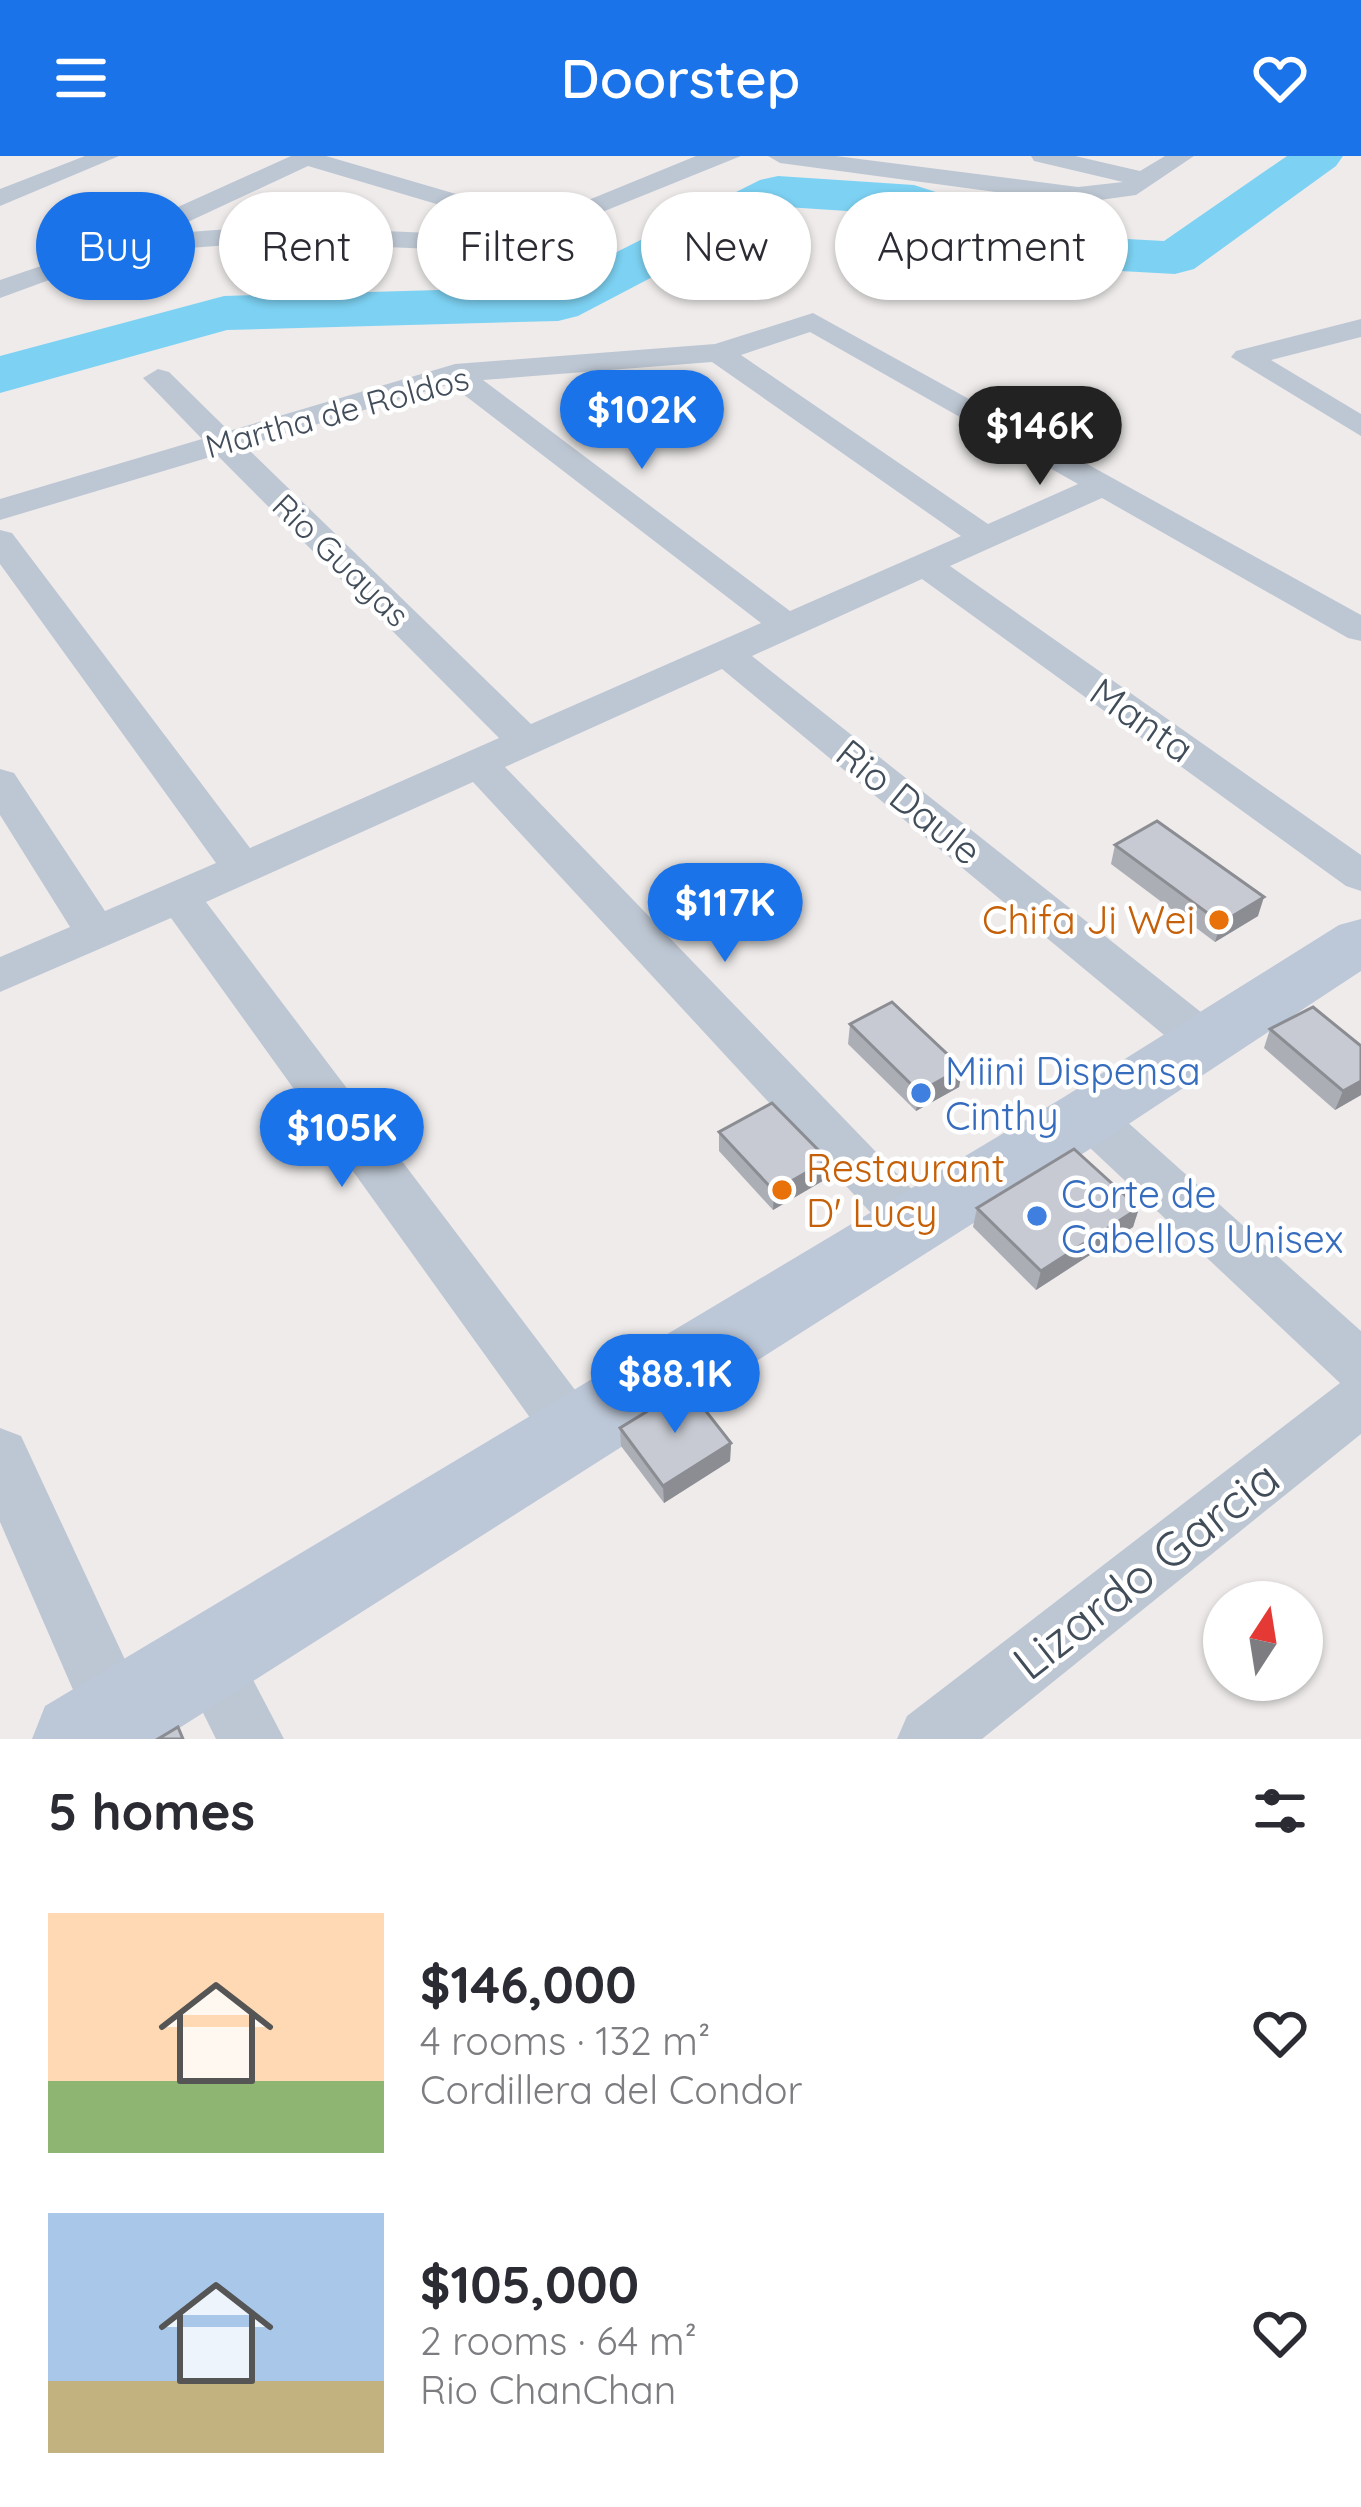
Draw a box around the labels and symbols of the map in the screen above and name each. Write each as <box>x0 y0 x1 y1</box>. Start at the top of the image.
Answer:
street label: Martha de Roldos <box>201 357 473 466</box>
pin: $102K <box>558 370 726 472</box>
pin: $146K <box>956 386 1124 488</box>
street label: Rio Guayas <box>265 484 418 635</box>
street label: Manta <box>1081 666 1204 773</box>
street label: Rio Daule <box>827 728 992 875</box>
pin: $117K <box>641 863 809 965</box>
place label: Chifa Ji Wei <box>982 895 1195 944</box>
marker: Chifa Ji Wei <box>1206 907 1232 933</box>
place label: Miini Dispensa Cinthy <box>945 1046 1201 1140</box>
marker: Miini Dispensa Cinthy <box>908 1080 934 1106</box>
pin: $105K <box>258 1088 426 1190</box>
place label: Restaurant D' Lucy <box>806 1143 1005 1237</box>
place label: Corte de Cabellos Unisex <box>1061 1169 1343 1263</box>
marker: Restaurant D' Lucy <box>769 1177 795 1203</box>
marker: Corte de Cabellos Unisex <box>1024 1203 1050 1229</box>
pin: $88.1K <box>577 1334 773 1436</box>
street label: Lizardo Garcia <box>1000 1447 1290 1692</box>
north arrow <box>1203 1581 1323 1701</box>

